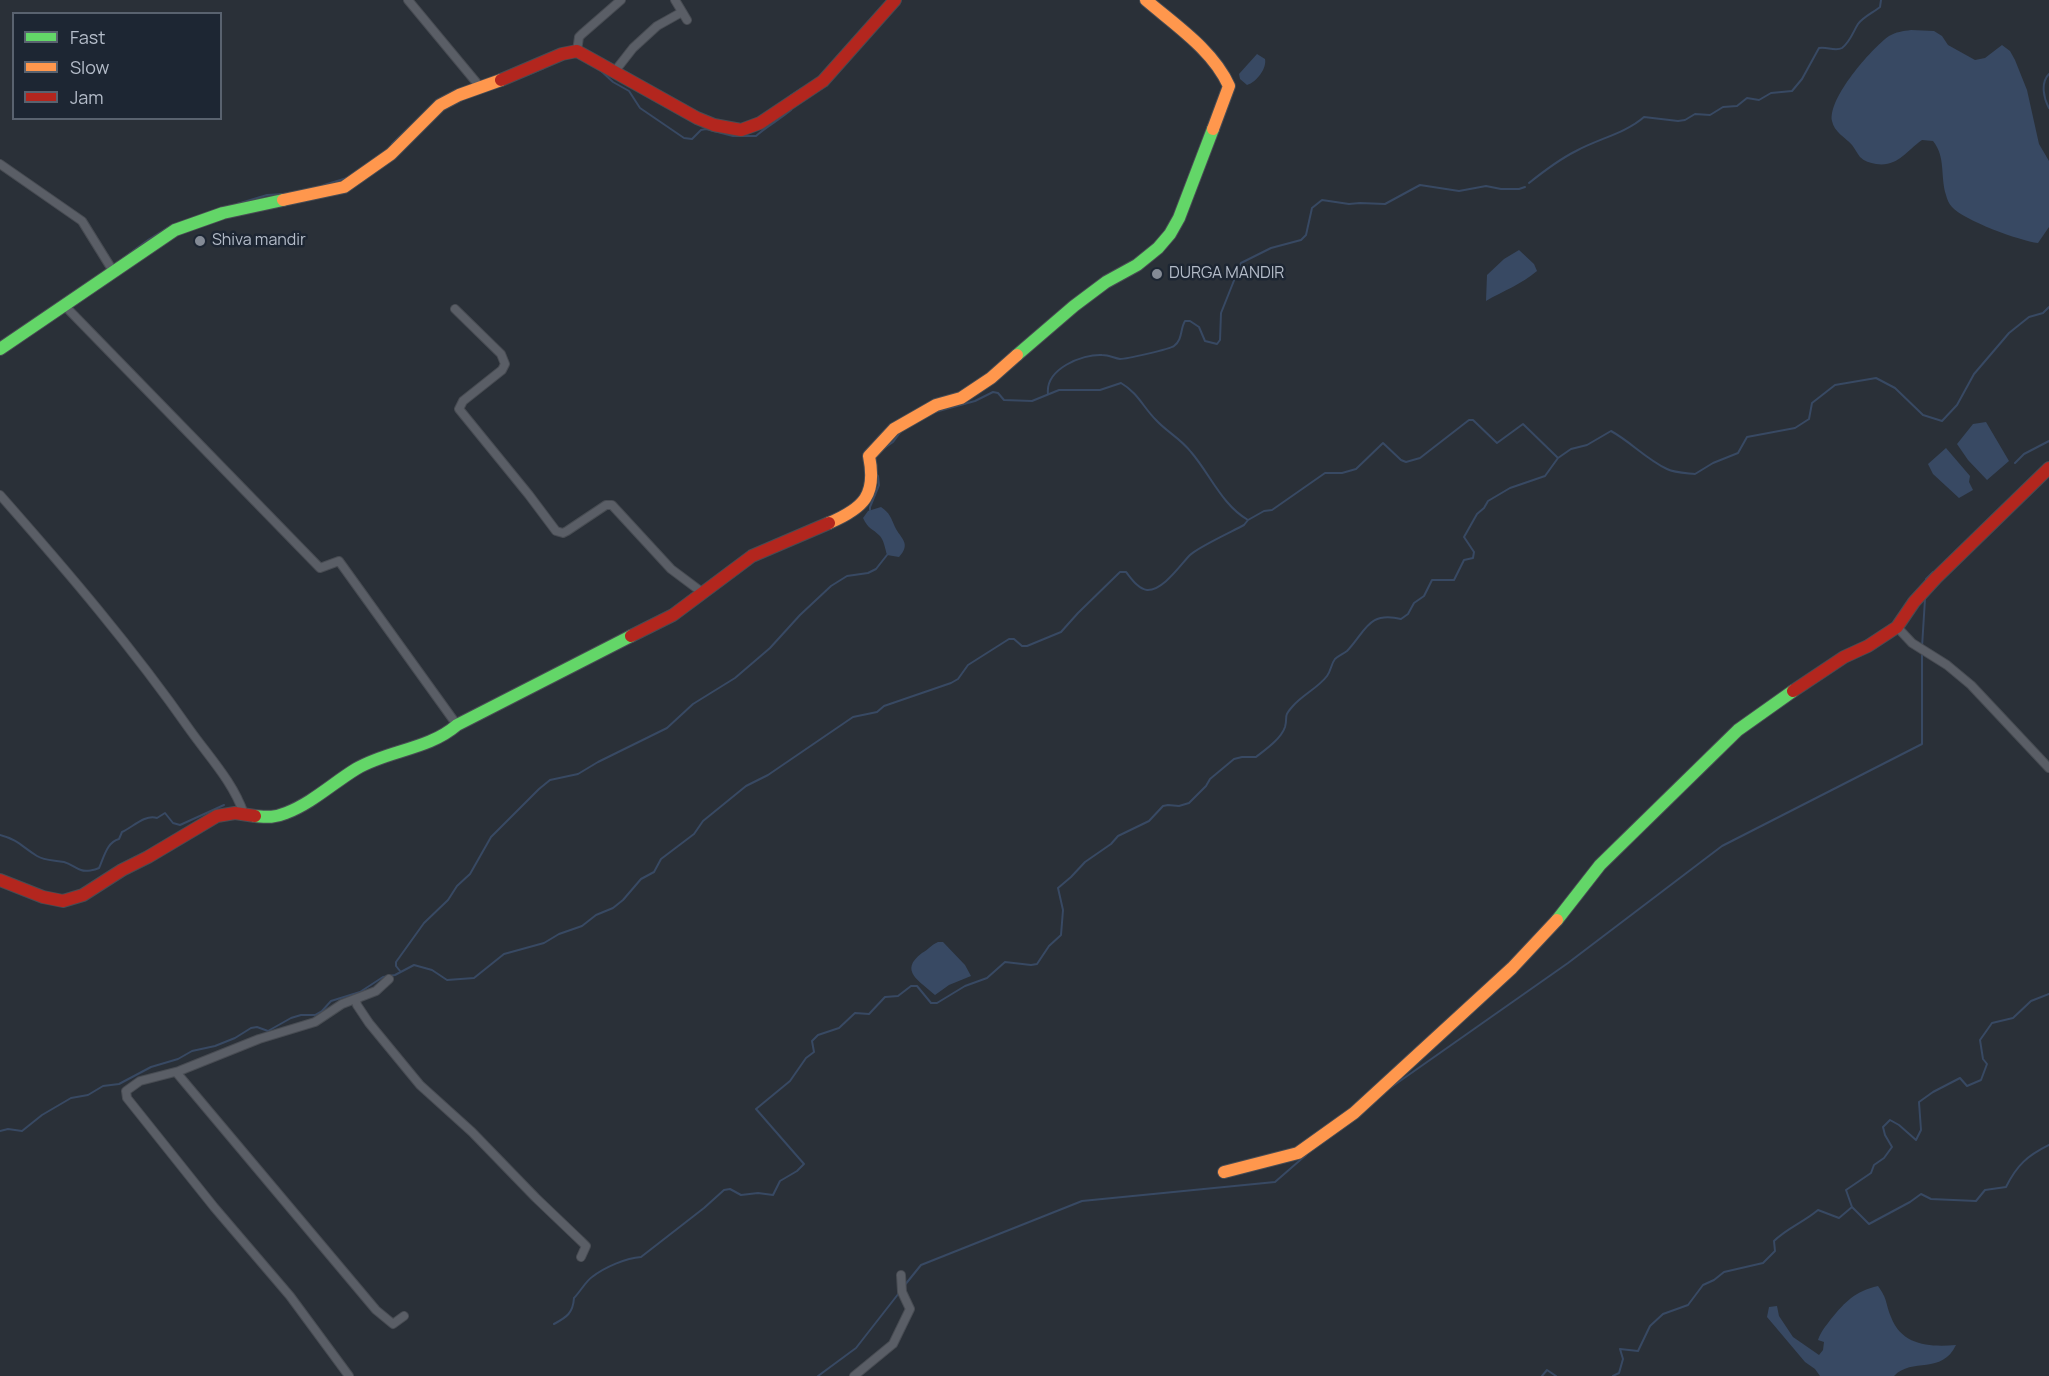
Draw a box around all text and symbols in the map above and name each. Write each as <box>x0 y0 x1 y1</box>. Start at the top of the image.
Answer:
legend <box>12 12 222 120</box>
text: Fast <box>70 25 105 49</box>
text: Slow <box>70 55 109 79</box>
text: Jam <box>70 85 104 109</box>
place label: Shiva mandir <box>212 231 306 251</box>
marker: Shiva mandir <box>193 234 207 248</box>
place label: DURGA MANDIR <box>1169 264 1284 284</box>
marker: DURGA MANDIR <box>1150 267 1164 281</box>

